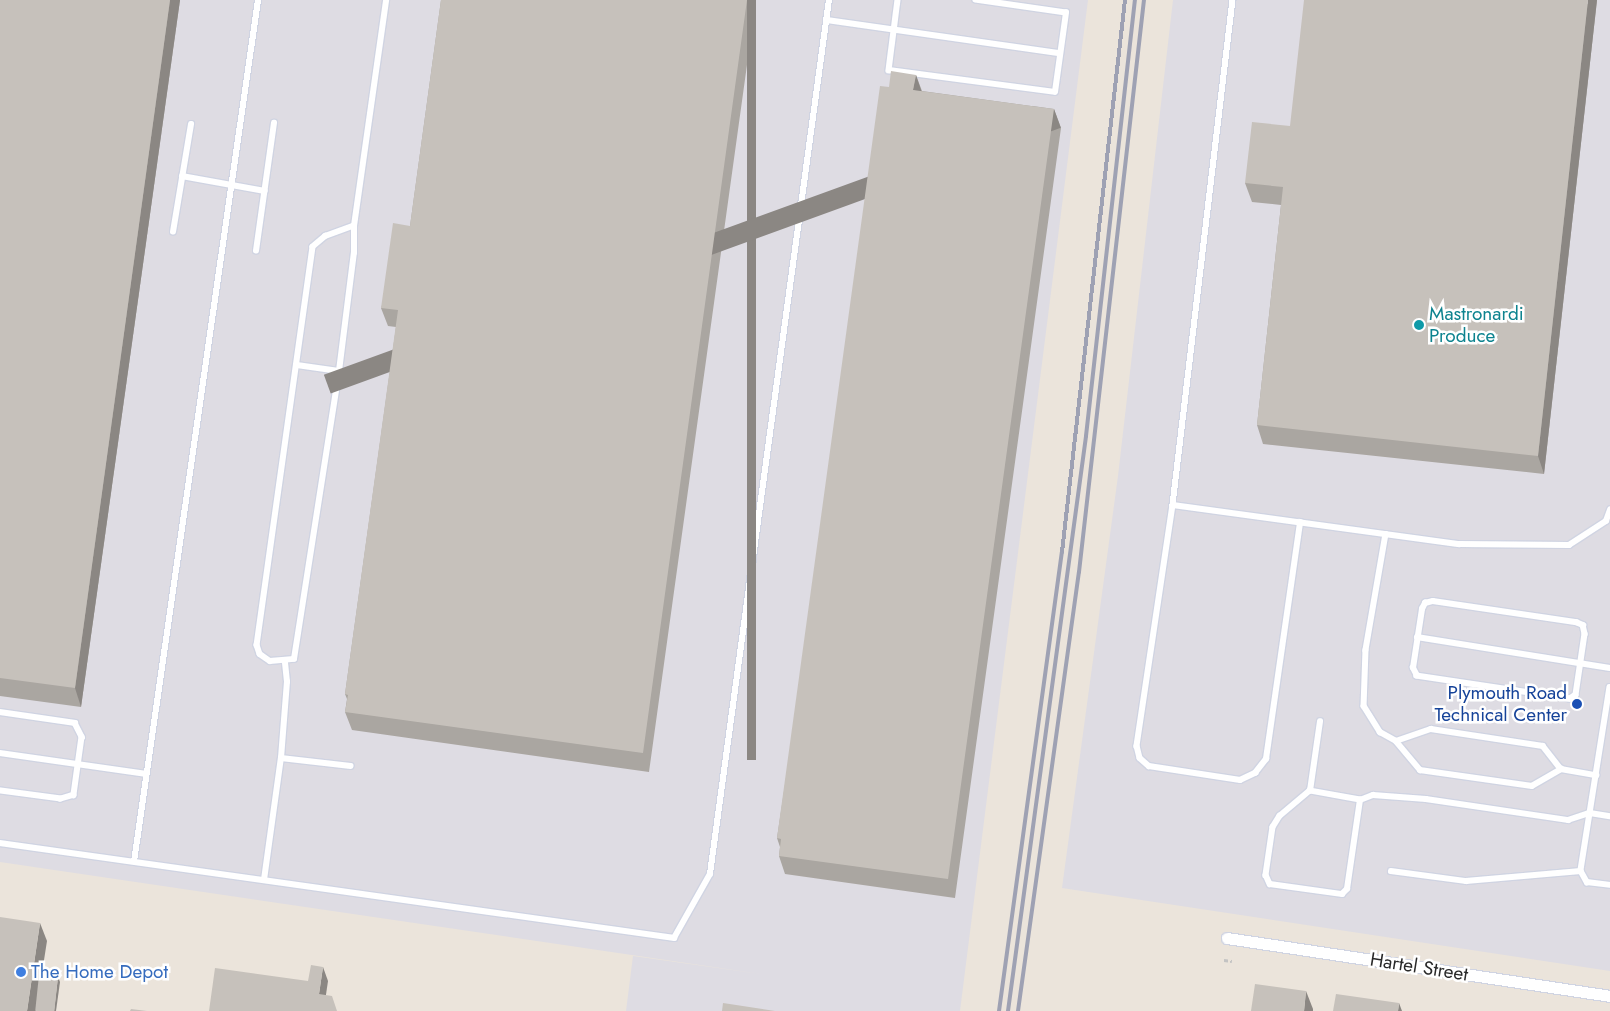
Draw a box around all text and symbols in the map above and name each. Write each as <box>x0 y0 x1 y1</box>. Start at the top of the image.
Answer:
place label: Mastronardi Produce <box>1429 303 1524 347</box>
marker: Mastronardi Produce <box>1413 319 1425 331</box>
place label: Plymouth Road Technical Center <box>1434 682 1567 726</box>
marker: Plymouth Road Technical Center <box>1571 698 1583 710</box>
street label: Hartel Street <box>1368 948 1470 986</box>
place label: The Home Depot <box>31 961 168 983</box>
marker: The Home Depot <box>15 966 27 978</box>

